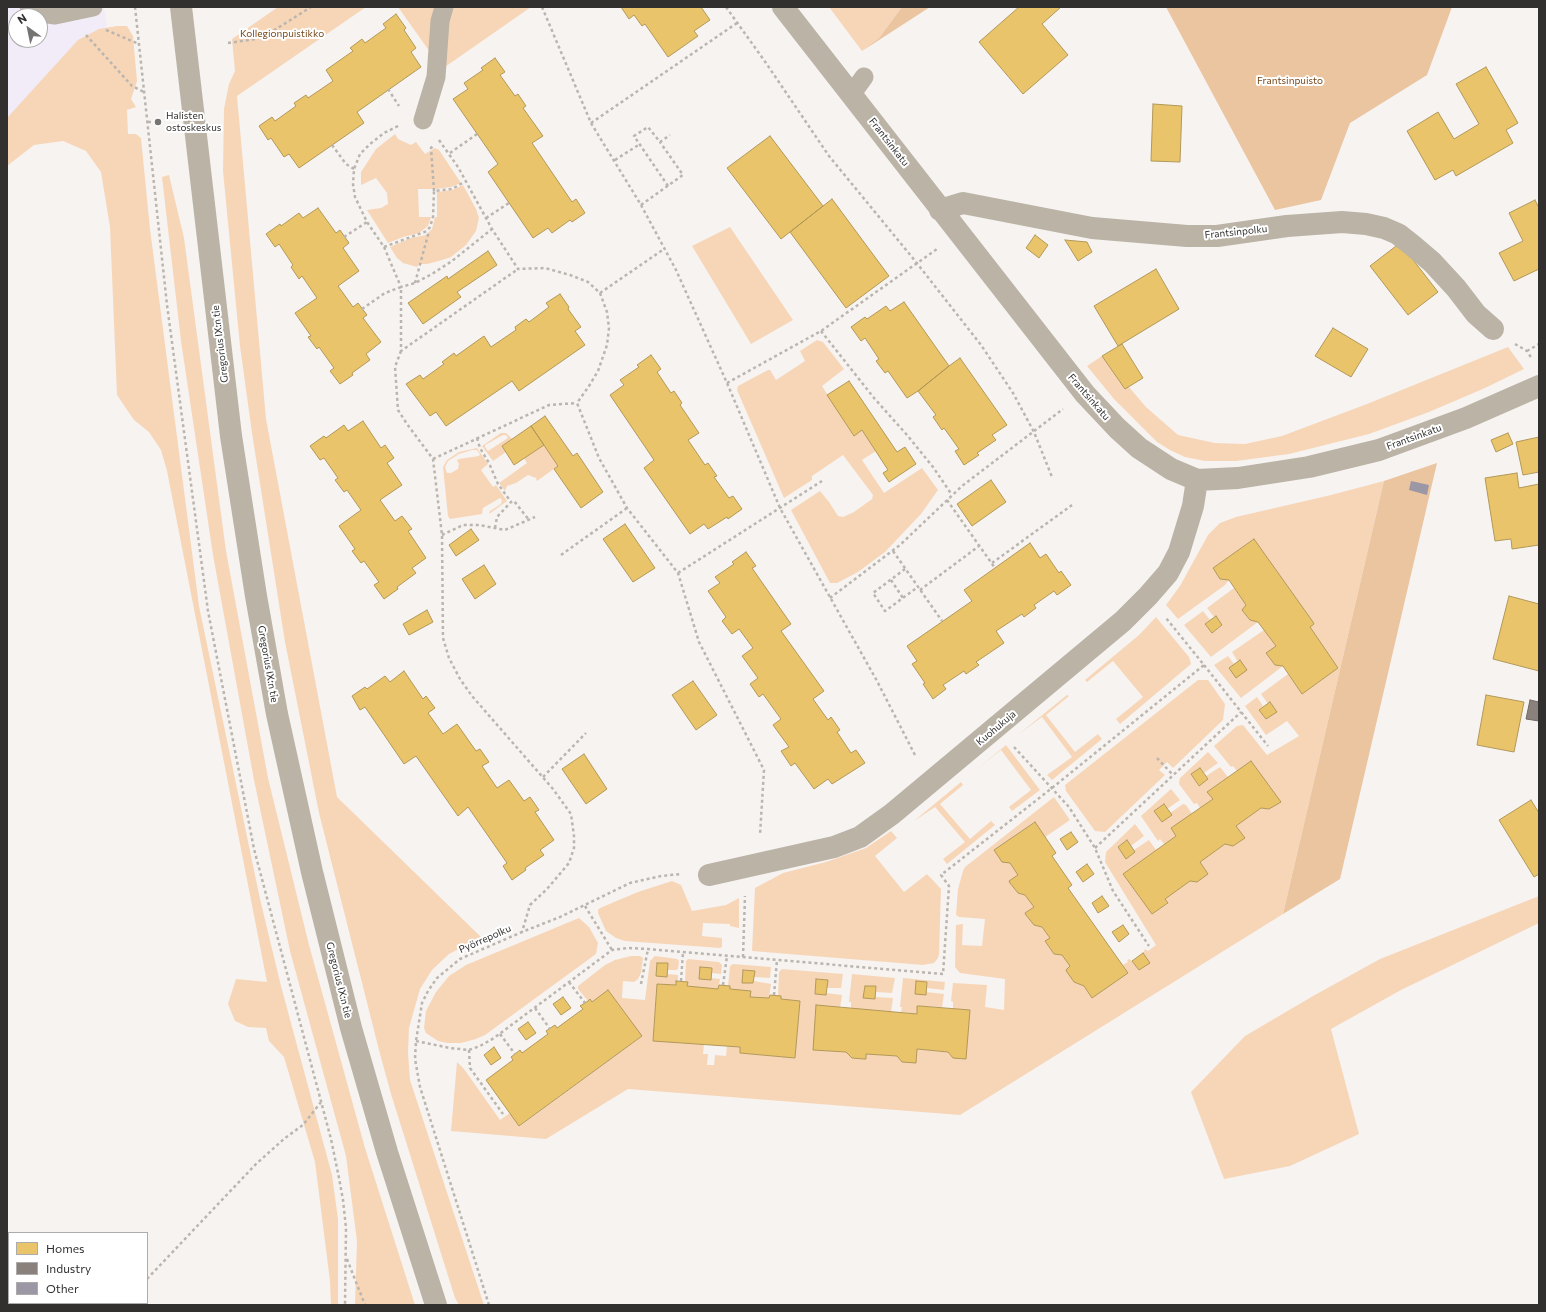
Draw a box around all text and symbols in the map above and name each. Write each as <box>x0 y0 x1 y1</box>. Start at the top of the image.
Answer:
north arrow <box>8 8 48 48</box>
text: N <box>15 11 29 26</box>
park label: Kollegionpuistikko <box>240 28 324 40</box>
park label: Frantsinpuisto <box>1257 75 1323 87</box>
place label: Halisten ostoskeskus <box>166 110 221 134</box>
street label: Frantsinkatu <box>867 116 911 168</box>
marker: Halisten ostoskeskus <box>153 117 163 127</box>
street label: Frantsinpolku <box>1204 223 1268 241</box>
street label: Gregorius IX:n tie <box>209 305 231 383</box>
street label: Frantsinkatu <box>1066 371 1112 423</box>
street label: Frantsinkatu <box>1385 421 1443 453</box>
street label: Gregorius IX:n tie <box>255 625 281 703</box>
street label: Kuohukuja <box>974 708 1018 748</box>
street label: Pyörrepolku <box>457 922 513 956</box>
street label: Gregorius IX:n tie <box>324 941 354 1019</box>
legend <box>8 1232 148 1304</box>
text: Homes <box>46 1241 84 1255</box>
text: Industry <box>46 1261 91 1275</box>
text: Other <box>46 1281 79 1295</box>

